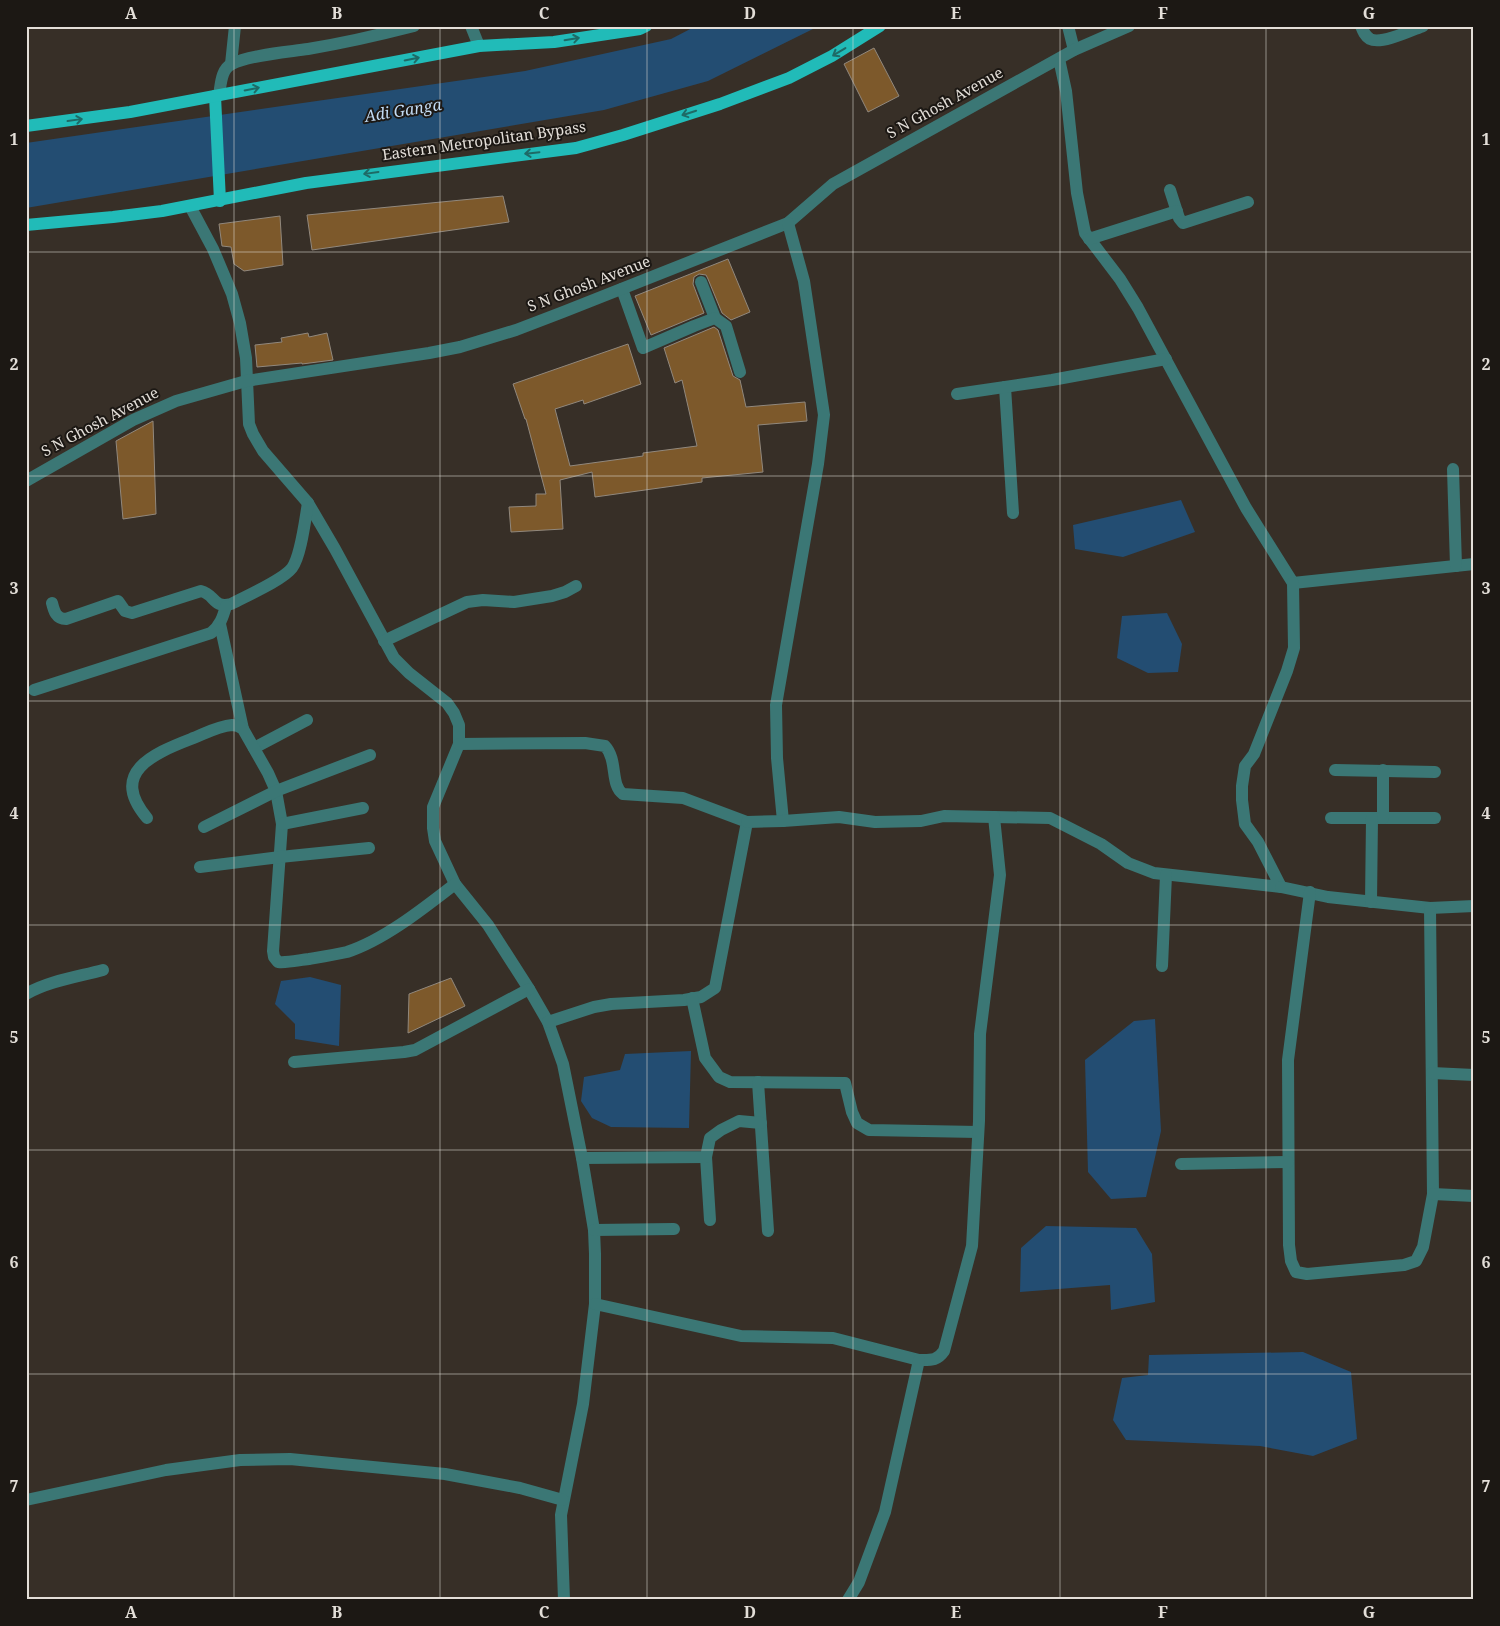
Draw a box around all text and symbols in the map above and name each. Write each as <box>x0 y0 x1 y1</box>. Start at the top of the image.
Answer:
text: A <box>125 2 138 24</box>
text: B <box>332 2 343 24</box>
text: C <box>539 2 550 24</box>
text: D <box>744 2 756 24</box>
text: E <box>951 2 961 24</box>
text: F <box>1158 2 1168 24</box>
text: G <box>1363 2 1375 24</box>
one-way arrow <box>564 34 580 44</box>
one-way arrow <box>832 47 846 57</box>
one-way arrow <box>403 53 419 63</box>
street label: S N Ghosh Avenue <box>883 62 1006 142</box>
one-way arrow <box>243 83 259 93</box>
water label: Adi Ganga <box>362 93 444 127</box>
one-way arrow <box>681 109 697 119</box>
one-way arrow <box>66 114 82 124</box>
street label: Eastern Metropolitan Bypass <box>381 116 587 164</box>
text: 1 <box>9 128 19 150</box>
text: 1 <box>1481 128 1491 150</box>
one-way arrow <box>524 148 540 158</box>
one-way arrow <box>363 168 379 178</box>
street label: S N Ghosh Avenue <box>524 250 653 316</box>
text: 2 <box>9 353 19 375</box>
text: 2 <box>1481 353 1491 375</box>
street label: S N Ghosh Avenue <box>37 382 162 460</box>
text: 3 <box>9 577 19 599</box>
text: 3 <box>1481 577 1491 599</box>
text: 4 <box>9 802 19 824</box>
text: 4 <box>1481 802 1491 824</box>
text: 5 <box>9 1026 19 1048</box>
text: 5 <box>1481 1026 1491 1048</box>
text: 6 <box>9 1251 19 1273</box>
text: 6 <box>1481 1251 1491 1273</box>
text: 7 <box>9 1475 19 1497</box>
text: 7 <box>1481 1475 1491 1497</box>
text: A <box>125 1601 138 1623</box>
text: B <box>332 1601 343 1623</box>
text: C <box>539 1601 550 1623</box>
text: D <box>744 1601 756 1623</box>
text: E <box>951 1601 961 1623</box>
text: F <box>1158 1601 1168 1623</box>
text: G <box>1363 1601 1375 1623</box>

